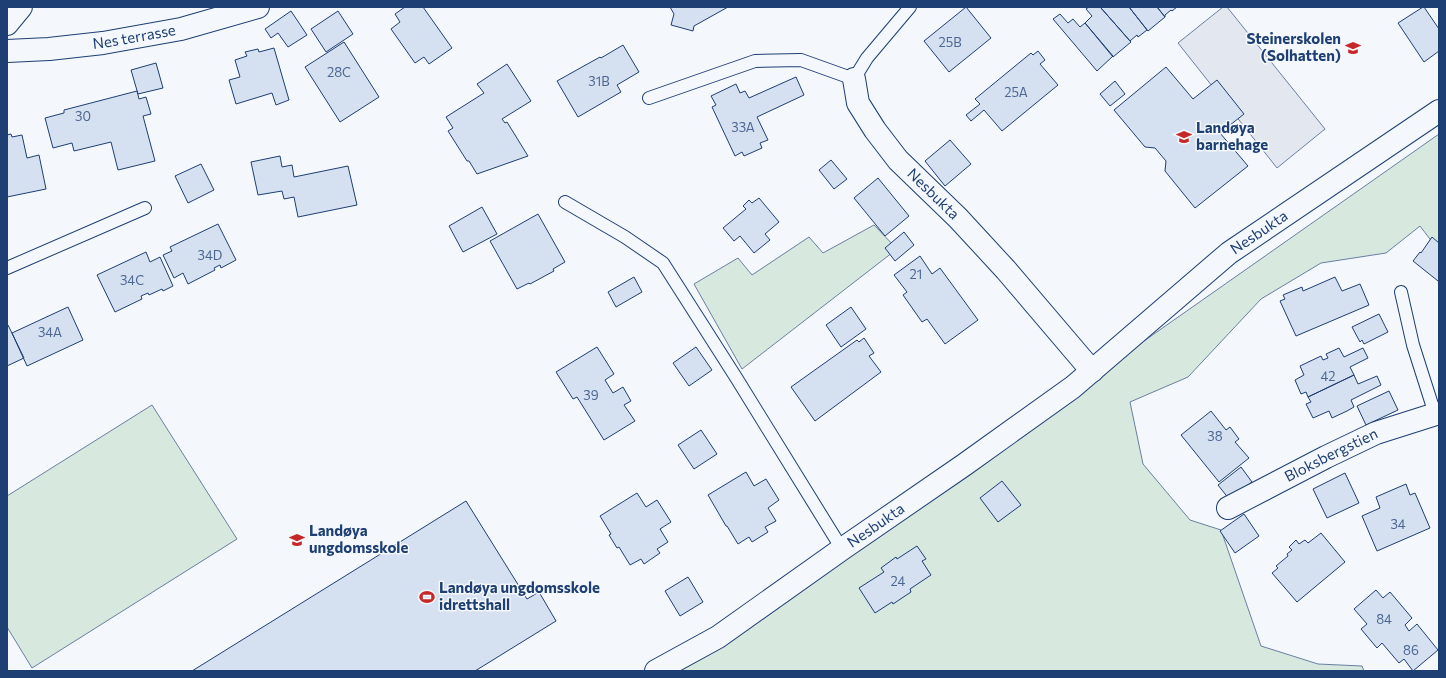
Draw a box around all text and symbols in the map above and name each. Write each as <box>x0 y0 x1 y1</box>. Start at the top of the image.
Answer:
street label: Nes terrasse <box>91 20 177 52</box>
place label: Steinerskolen (Solhatten) <box>1246 29 1341 64</box>
house number: 25B <box>938 34 962 50</box>
school or university icon: Steinerskolen (Solhatten) <box>1344 39 1362 57</box>
house number: 28C <box>327 64 351 80</box>
house number: 31B <box>588 73 610 89</box>
house number: 25A <box>1004 84 1028 100</box>
house number: 30 <box>75 108 91 124</box>
place label: Landøya barnehage <box>1196 118 1268 153</box>
house number: 33A <box>731 119 755 135</box>
school or university icon: Landøya barnehage <box>1175 128 1193 146</box>
street label: Nesbukta <box>904 164 964 223</box>
street label: Nesbukta <box>1226 206 1291 258</box>
house number: 34D <box>198 247 222 263</box>
house number: 21 <box>910 266 922 282</box>
house number: 34C <box>120 272 144 288</box>
house number: 34A <box>38 324 62 340</box>
house number: 42 <box>1321 368 1335 384</box>
house number: 39 <box>583 387 599 403</box>
street label: Bloksbergstien <box>1281 424 1380 485</box>
house number: 38 <box>1207 428 1223 444</box>
street label: Nesbukta <box>843 499 907 551</box>
house number: 34 <box>1390 516 1406 532</box>
place label: Landøya ungdomsskole <box>309 521 408 556</box>
school or university icon: Landøya ungdomsskole <box>288 531 306 549</box>
house number: 24 <box>891 573 906 589</box>
place label: Landøya ungdomsskole idrettshall <box>439 578 600 613</box>
sports icon: Landøya ungdomsskole idrettshall <box>418 588 436 606</box>
house number: 84 <box>1376 611 1392 627</box>
house number: 86 <box>1403 642 1419 658</box>

